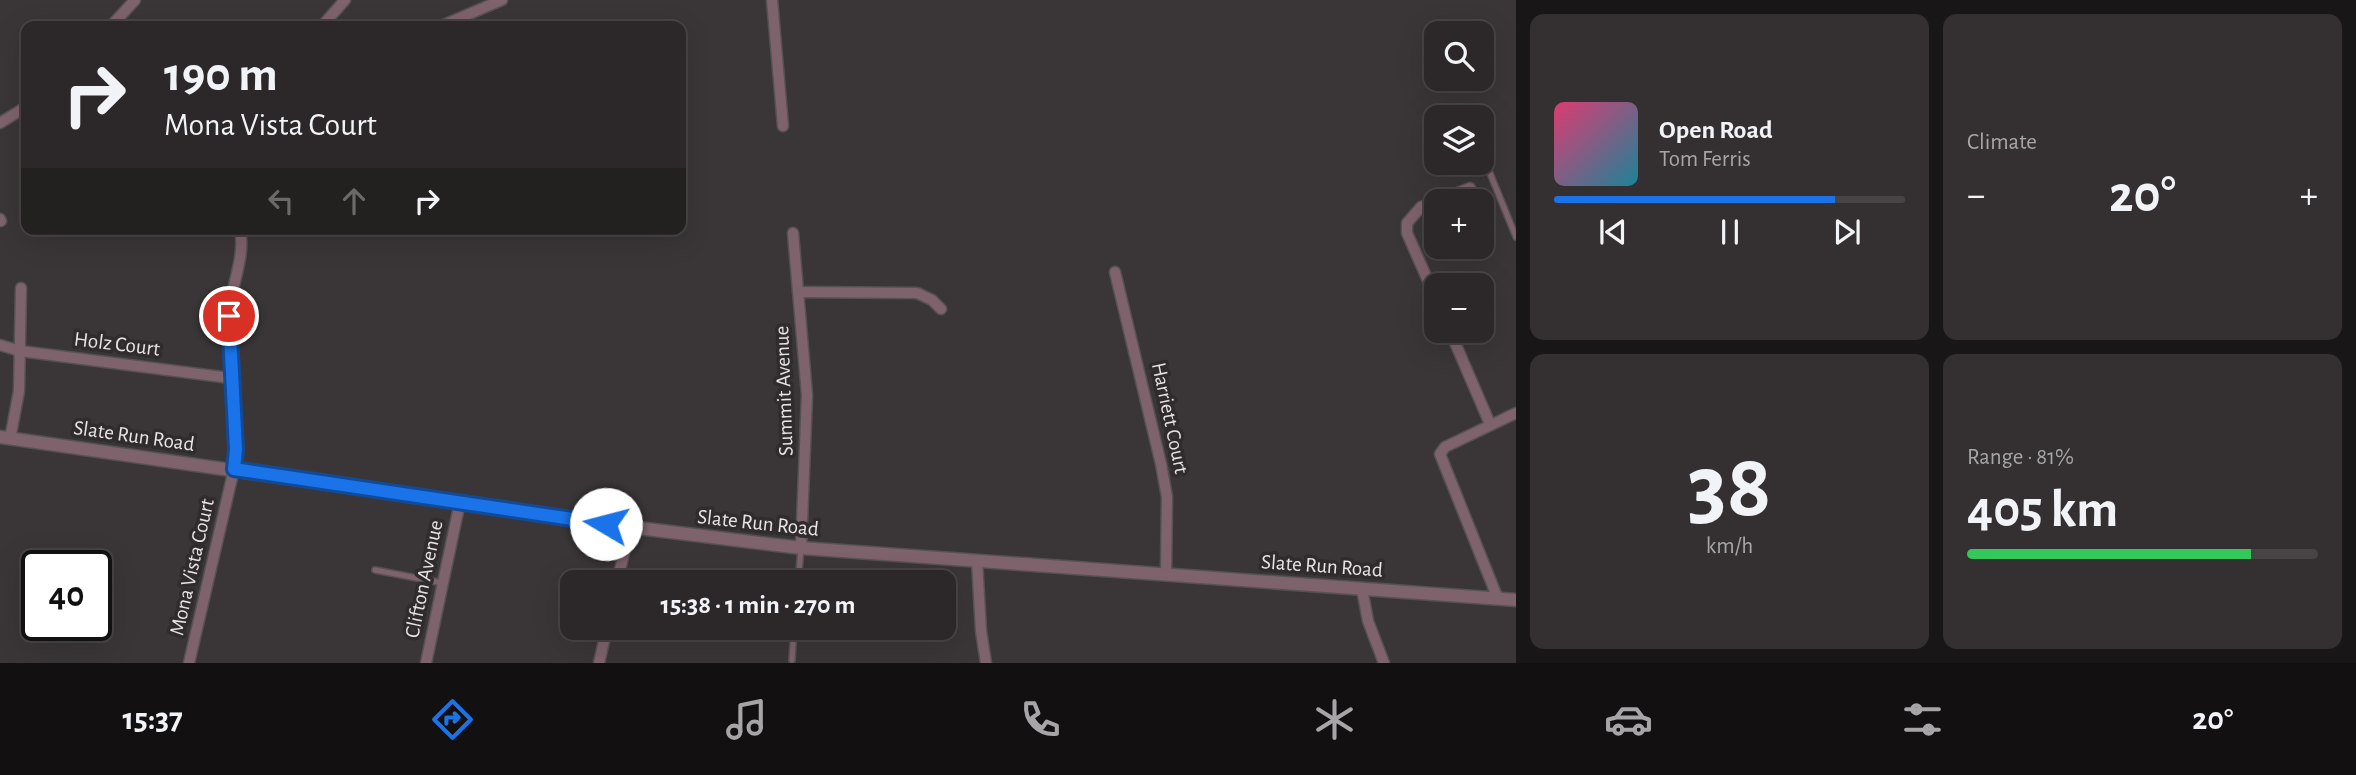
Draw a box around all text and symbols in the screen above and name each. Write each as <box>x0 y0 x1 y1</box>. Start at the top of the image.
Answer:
map controls <box>1424 21 1494 343</box>
button: search <box>1424 21 1494 91</box>
icon: right <box>49 49 140 140</box>
text: 190 m <box>164 51 278 100</box>
button: layers <box>1424 105 1494 175</box>
text: Mona Vista Court <box>164 109 377 141</box>
text: Open Road <box>1659 117 1773 143</box>
text: Climate <box>1967 131 2037 154</box>
text: Tom Ferris <box>1659 148 1751 171</box>
text: 20° <box>2109 169 2176 221</box>
text: − <box>1967 177 1985 215</box>
text: + <box>2300 177 2318 215</box>
icon: left <box>262 182 300 220</box>
icon: ahead <box>335 182 373 220</box>
icon: right <box>408 182 446 220</box>
button: + <box>1424 189 1494 259</box>
icon: previous <box>1594 213 1632 251</box>
icon: pause <box>1711 213 1749 251</box>
icon: next <box>1828 213 1866 251</box>
button: − <box>1424 273 1494 343</box>
pin <box>199 286 259 346</box>
icon: arrive <box>210 297 248 335</box>
street label: Summit Avenue <box>771 326 797 456</box>
street label: Holz Court <box>73 328 161 360</box>
street label: Harriett Court <box>1148 360 1192 476</box>
street label: Slate Run Road <box>72 417 196 455</box>
text: 38 <box>1687 442 1772 533</box>
text: Range · 81% <box>1967 446 2074 469</box>
text: 405 km <box>1967 484 2118 536</box>
position arrow <box>569 487 643 561</box>
street label: Mona Vista Court <box>166 496 218 637</box>
street label: Slate Run Road <box>696 506 820 540</box>
street label: Clifton Avenue <box>401 518 447 640</box>
text: km/h <box>1706 535 1753 558</box>
speed limit sign: 40 <box>21 550 112 641</box>
street label: Slate Run Road <box>1260 551 1384 581</box>
text: 15:38 · 1 min · 270 m <box>661 592 855 618</box>
icon: directions <box>428 695 477 744</box>
icon: music <box>722 695 771 744</box>
icon: phone <box>1016 695 1065 744</box>
icon: climate <box>1310 695 1359 744</box>
icon: car <box>1604 695 1653 744</box>
icon: filters <box>1898 695 1947 744</box>
text: 15:37 <box>123 703 183 735</box>
text: 20° <box>2192 703 2233 735</box>

